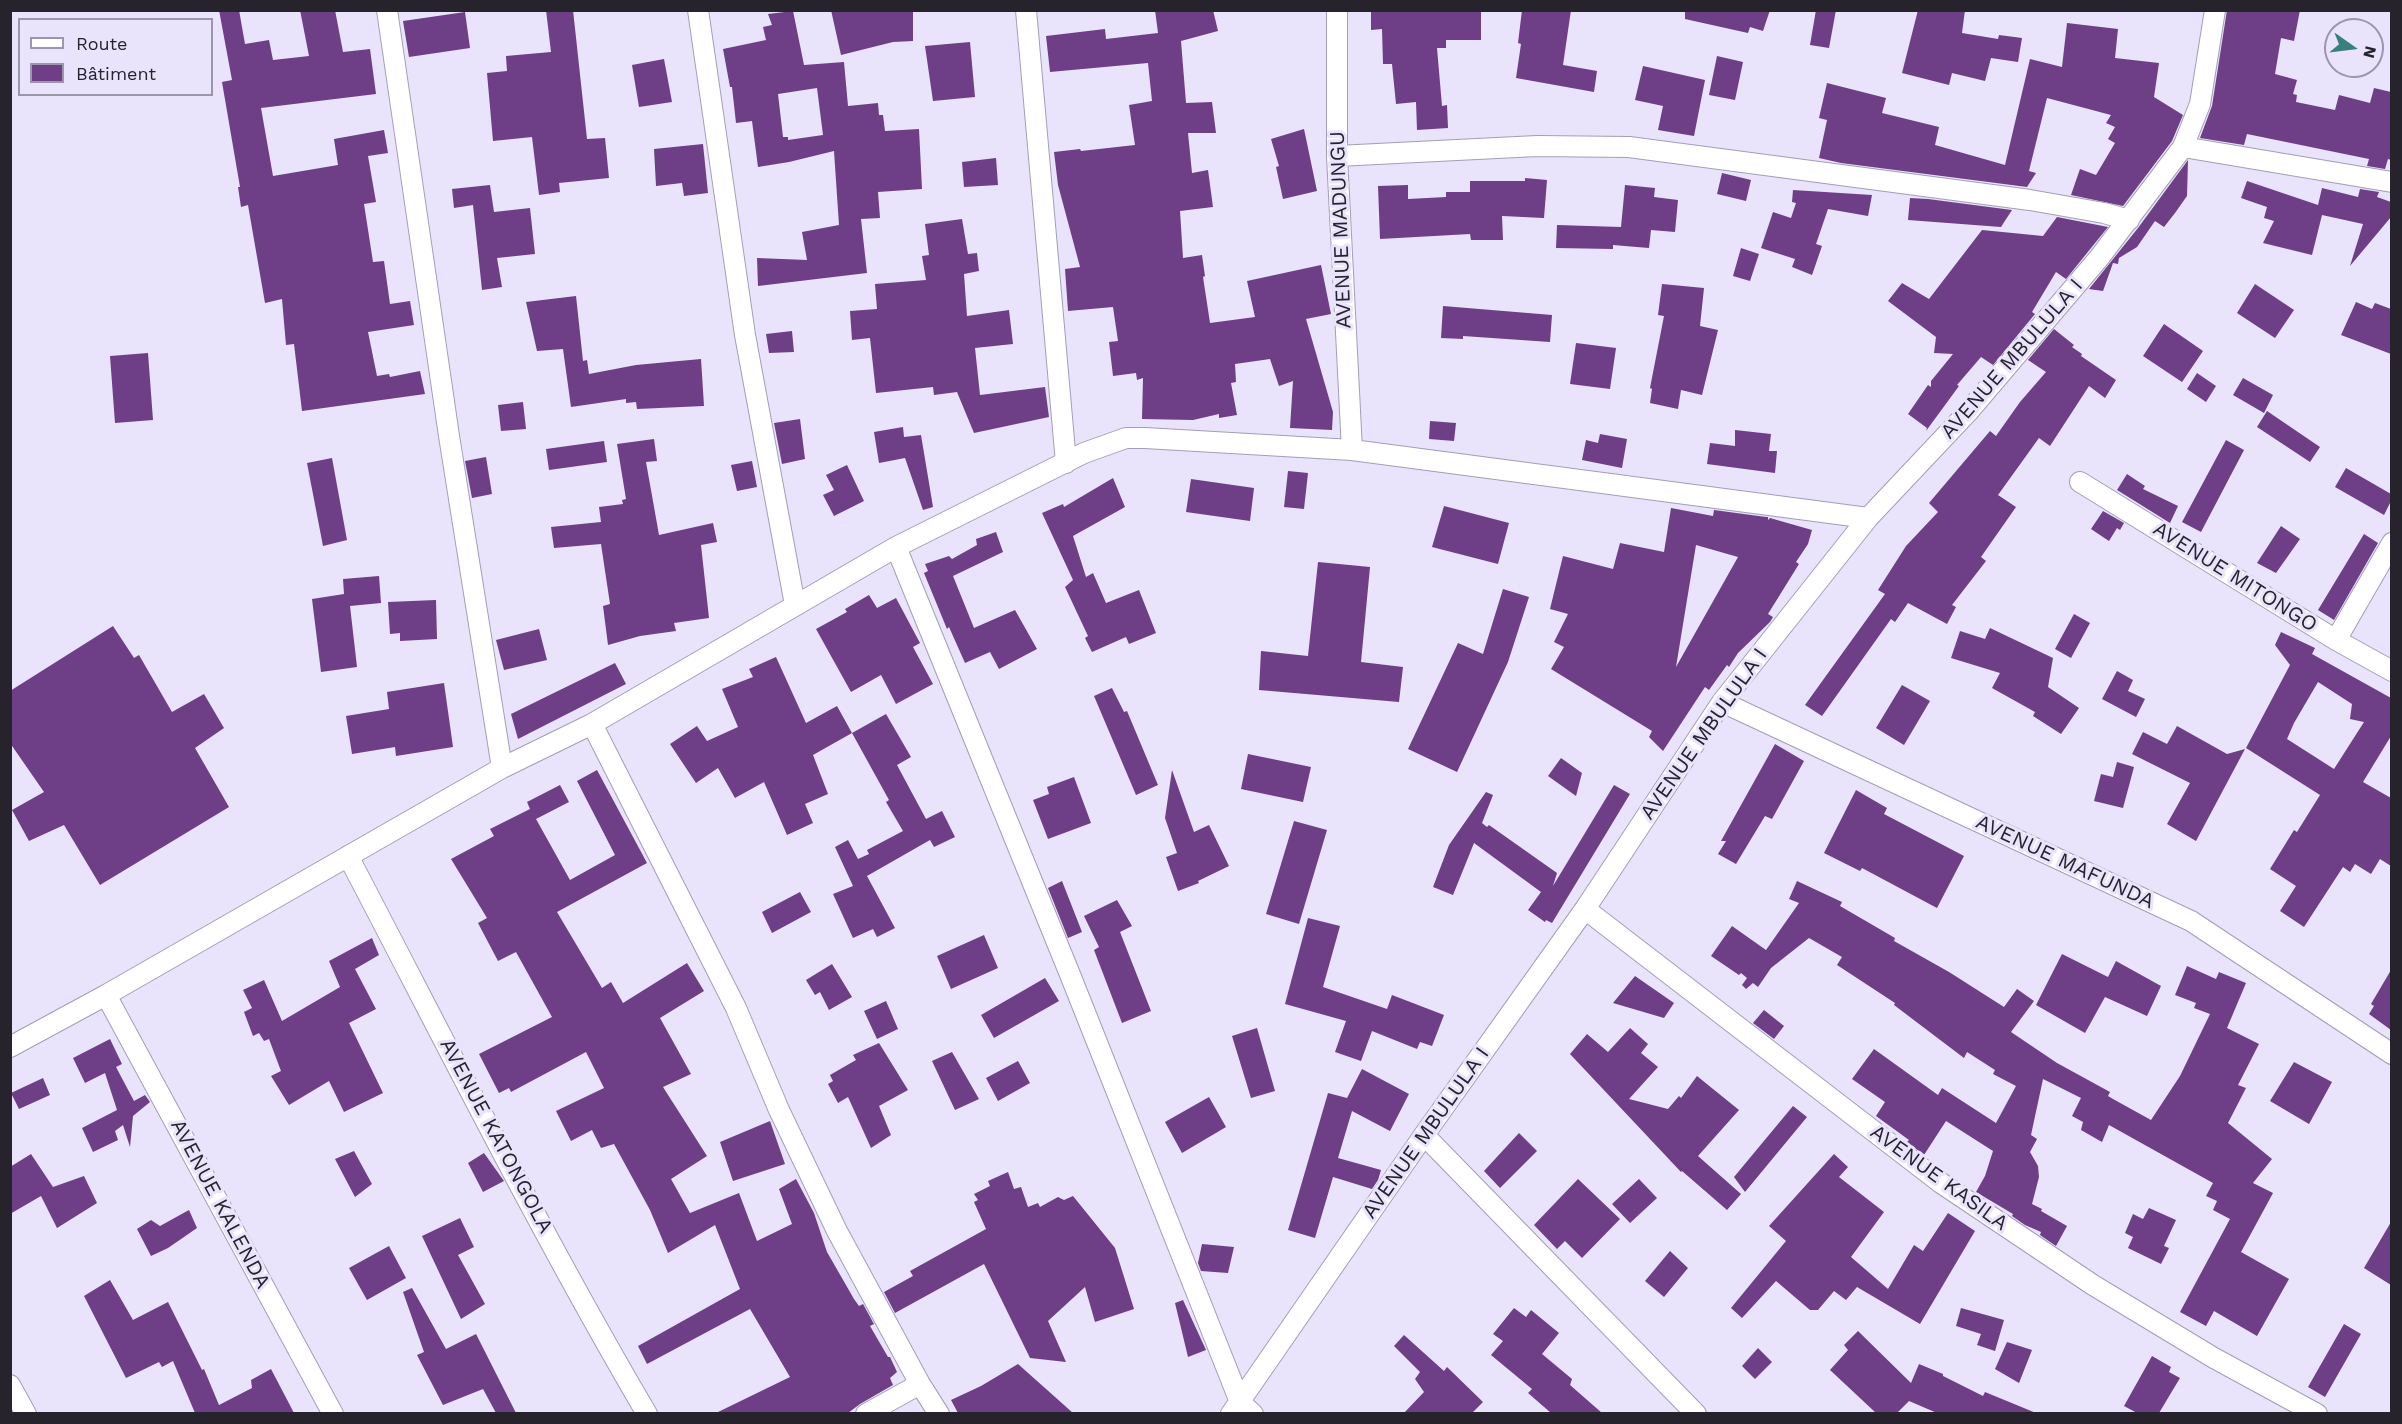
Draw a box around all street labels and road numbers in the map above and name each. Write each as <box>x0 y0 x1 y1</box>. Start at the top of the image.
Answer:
street label: AVENUE MADUNGU <box>1325 131 1357 329</box>
street label: AVENUE MBULULA I <box>1936 274 2088 444</box>
street label: AVENUE MITONGO <box>2148 516 2322 638</box>
street label: AVENUE MBULULA I <box>1635 643 1773 825</box>
street label: AVENUE MAFUNDA <box>1972 810 2158 914</box>
street label: AVENUE KATONGOLA <box>434 1034 558 1238</box>
street label: AVENUE MBULULA I <box>1357 1042 1495 1224</box>
street label: AVENUE KALENDA <box>165 1115 275 1293</box>
street label: AVENUE KASILA <box>1865 1120 2013 1236</box>

